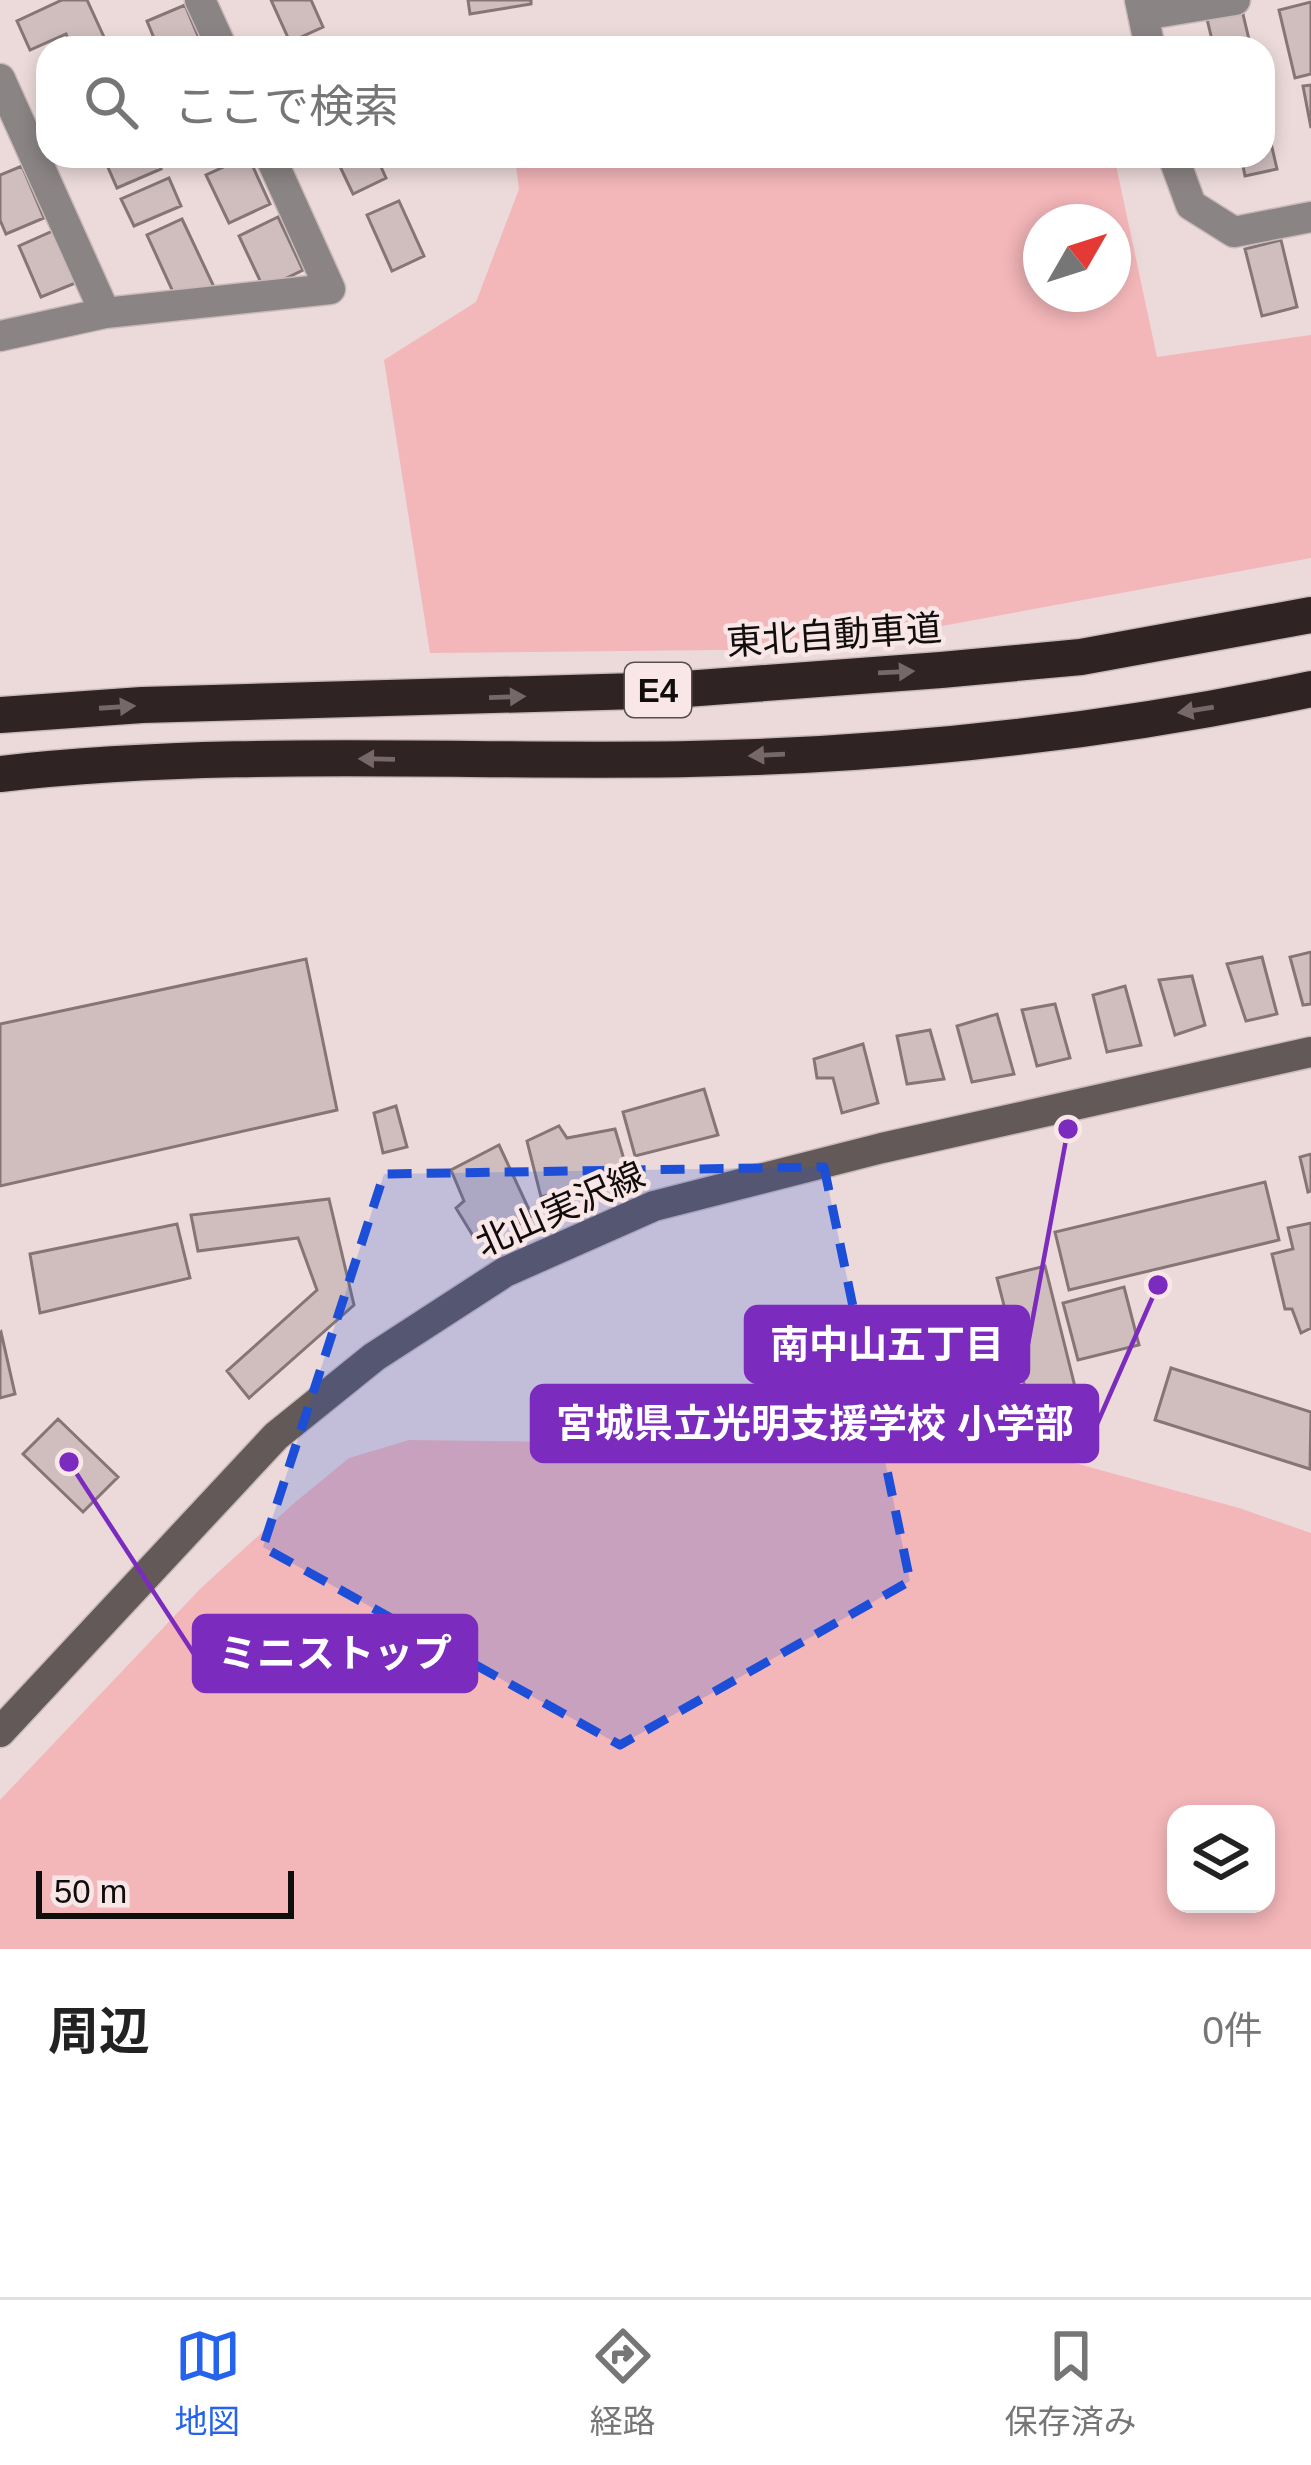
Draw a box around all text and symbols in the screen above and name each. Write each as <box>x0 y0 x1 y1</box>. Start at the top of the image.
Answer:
search box <box>36 36 1275 168</box>
icon: search <box>78 69 144 135</box>
text: ここで検索 <box>174 81 399 132</box>
north arrow <box>1023 204 1131 312</box>
street label: 東北自動車道 <box>725 607 943 663</box>
one-way arrow <box>878 662 916 681</box>
road number: E4 <box>625 663 691 717</box>
one-way arrow <box>489 687 527 706</box>
one-way arrow <box>99 697 137 716</box>
one-way arrow <box>1177 701 1214 720</box>
one-way arrow <box>747 746 785 765</box>
one-way arrow <box>357 749 395 768</box>
street label: 北山実沢線 <box>469 1154 651 1264</box>
callout: 南中山五丁目 <box>746 1307 1028 1382</box>
text: 南中山五丁目 <box>770 1323 1004 1366</box>
callout: 宮城県立光明支援学校 小学部 <box>532 1386 1097 1461</box>
text: 宮城県立光明支援学校 小学部 <box>556 1402 1074 1445</box>
callout: ミニストップ <box>194 1616 476 1691</box>
text: ミニストップ <box>218 1632 452 1675</box>
map controls <box>1167 1805 1275 1913</box>
button: layers <box>1167 1805 1275 1913</box>
scale bar <box>36 1865 294 1918</box>
text: 50 m <box>54 1873 127 1910</box>
text: 周辺 <box>48 2003 150 2060</box>
text: 0件 <box>1202 2009 1263 2052</box>
tab: 地図 <box>175 2323 241 2443</box>
tab: 経路 <box>590 2323 656 2443</box>
tab: 保存済み <box>1005 2323 1137 2443</box>

